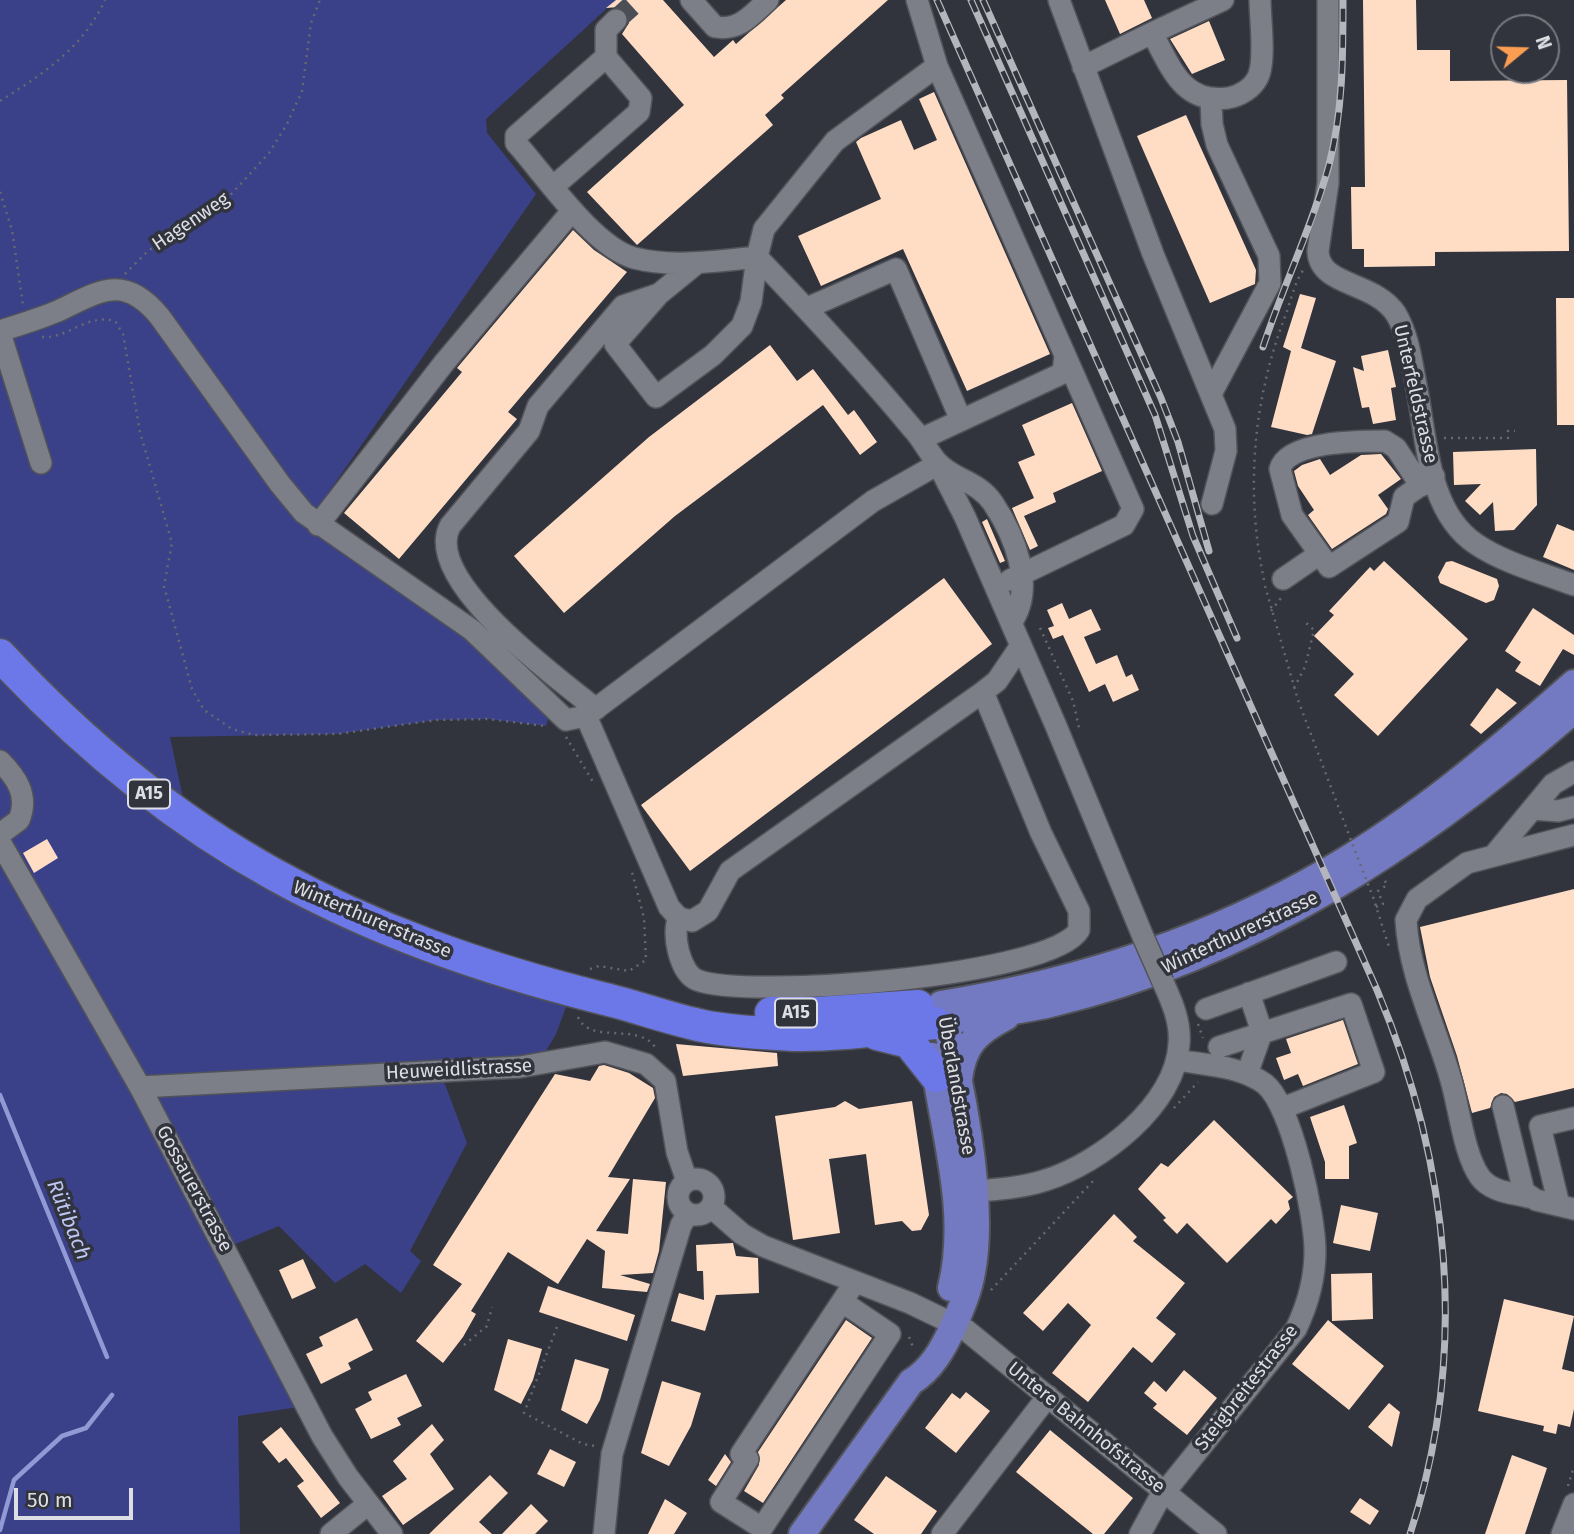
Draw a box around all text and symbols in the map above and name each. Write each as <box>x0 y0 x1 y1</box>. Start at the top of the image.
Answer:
north arrow <box>1490 14 1560 84</box>
text: N <box>1531 33 1556 52</box>
street label: Hagenweg <box>148 188 234 256</box>
street label: Unterfeldstrasse <box>1388 322 1442 466</box>
road number: A15 <box>128 780 170 808</box>
street label: Winterthurerstrasse <box>289 876 455 964</box>
street label: Winterthurerstrasse <box>1158 887 1322 979</box>
road number: A15 <box>775 998 817 1028</box>
street label: Überlandstrasse <box>933 1015 979 1157</box>
street label: Heuweidlistrasse <box>385 1055 533 1085</box>
street label: Gossauerstrasse <box>151 1122 237 1256</box>
water label: Rütibach <box>41 1176 95 1264</box>
street label: Steigbreitestrasse <box>1191 1320 1303 1456</box>
street label: Untere Bahnhofstrasse <box>1003 1357 1169 1499</box>
scale bar <box>18 1474 136 1518</box>
text: 50 m <box>27 1487 73 1513</box>

